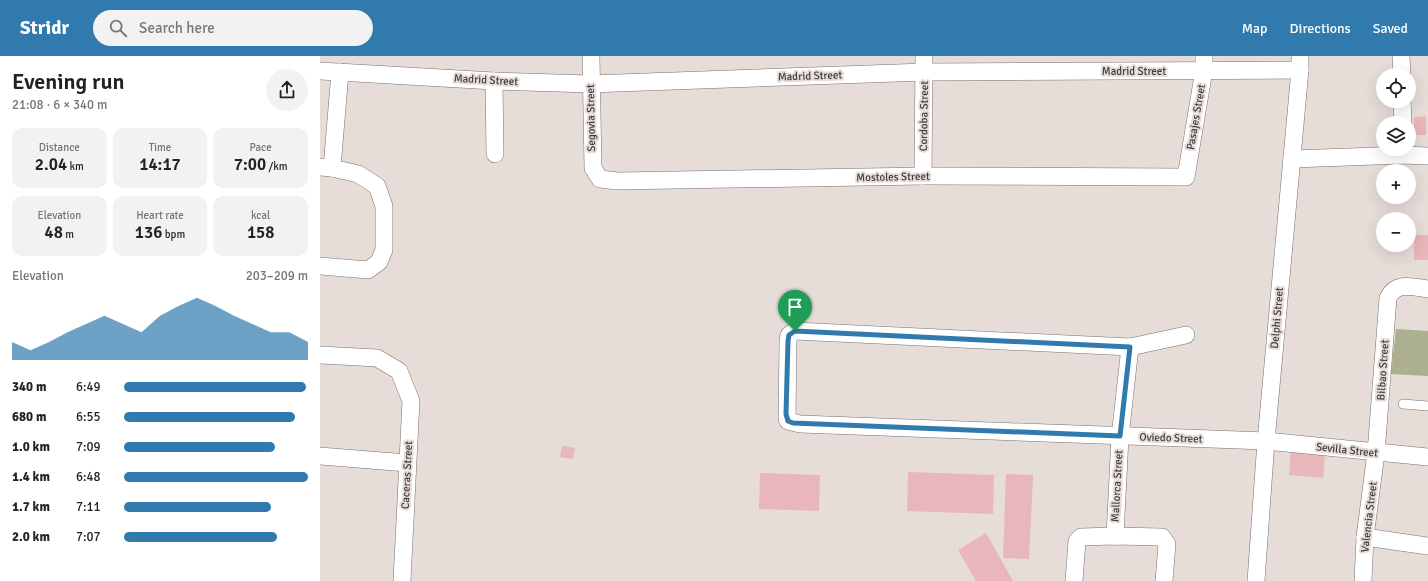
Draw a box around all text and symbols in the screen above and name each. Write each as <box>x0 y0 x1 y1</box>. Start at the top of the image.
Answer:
search box <box>93 10 373 46</box>
text: Stridr <box>20 16 69 40</box>
icon: search <box>107 17 129 39</box>
text: Search here <box>139 19 215 37</box>
text: Map <box>1242 20 1268 37</box>
text: Directions <box>1290 20 1351 37</box>
text: Saved <box>1373 20 1408 37</box>
street label: Madrid Street <box>1102 65 1166 78</box>
text: Evening run <box>12 68 125 95</box>
street label: Madrid Street <box>778 68 843 84</box>
map controls <box>1376 68 1416 252</box>
button: locate <box>1376 68 1416 108</box>
button: share <box>266 69 308 111</box>
street label: Madrid Street <box>454 72 519 88</box>
street label: Cordoba Street <box>917 81 931 151</box>
street label: Pasajes Street <box>1184 83 1208 151</box>
street label: Segovia Street <box>584 84 598 152</box>
text: 21:08 · 6 × 340 m <box>12 97 107 113</box>
button: layers <box>1376 116 1416 156</box>
text: Distance <box>39 141 80 154</box>
text: Time <box>149 141 171 154</box>
text: Pace <box>250 141 272 154</box>
text: 2.04 <box>35 154 67 175</box>
text: 14:17 <box>139 154 181 175</box>
text: 7:00 <box>234 154 266 175</box>
text: km <box>67 160 84 173</box>
text: /km <box>266 160 288 173</box>
button: + <box>1376 164 1416 204</box>
street label: Mostoles Street <box>856 170 930 184</box>
text: Elevation <box>37 209 81 222</box>
text: Heart rate <box>136 209 184 222</box>
text: kcal <box>251 209 270 222</box>
button: − <box>1376 212 1416 252</box>
text: 48 <box>45 222 63 243</box>
text: 136 <box>135 222 162 243</box>
text: 158 <box>247 222 274 243</box>
text: m <box>63 228 74 241</box>
text: bpm <box>162 228 185 241</box>
text: Elevation <box>12 268 64 284</box>
text: 203–209 m <box>246 268 308 284</box>
street label: Delphi Street <box>1268 287 1286 349</box>
pin <box>778 290 812 331</box>
icon: arrive <box>784 296 806 318</box>
street label: Bilbao Street <box>1374 339 1392 401</box>
text: 340 m <box>12 379 46 395</box>
text: 6:49 <box>76 379 101 395</box>
text: 680 m <box>12 409 46 425</box>
text: 6:55 <box>76 409 101 425</box>
street label: Oviedo Street <box>1139 430 1203 446</box>
text: 1.0 km <box>12 439 50 455</box>
text: 7:09 <box>76 439 101 455</box>
street label: Caceras Street <box>399 440 415 509</box>
street label: Sevilla Street <box>1315 440 1379 460</box>
street label: Mallorca Street <box>1109 450 1125 522</box>
text: 1.4 km <box>12 469 50 485</box>
text: 6:48 <box>76 469 101 485</box>
street label: Valencia Street <box>1358 481 1380 553</box>
text: 1.7 km <box>12 499 50 515</box>
text: 7:11 <box>76 499 101 515</box>
text: 2.0 km <box>12 529 50 545</box>
text: 7:07 <box>76 529 101 545</box>

